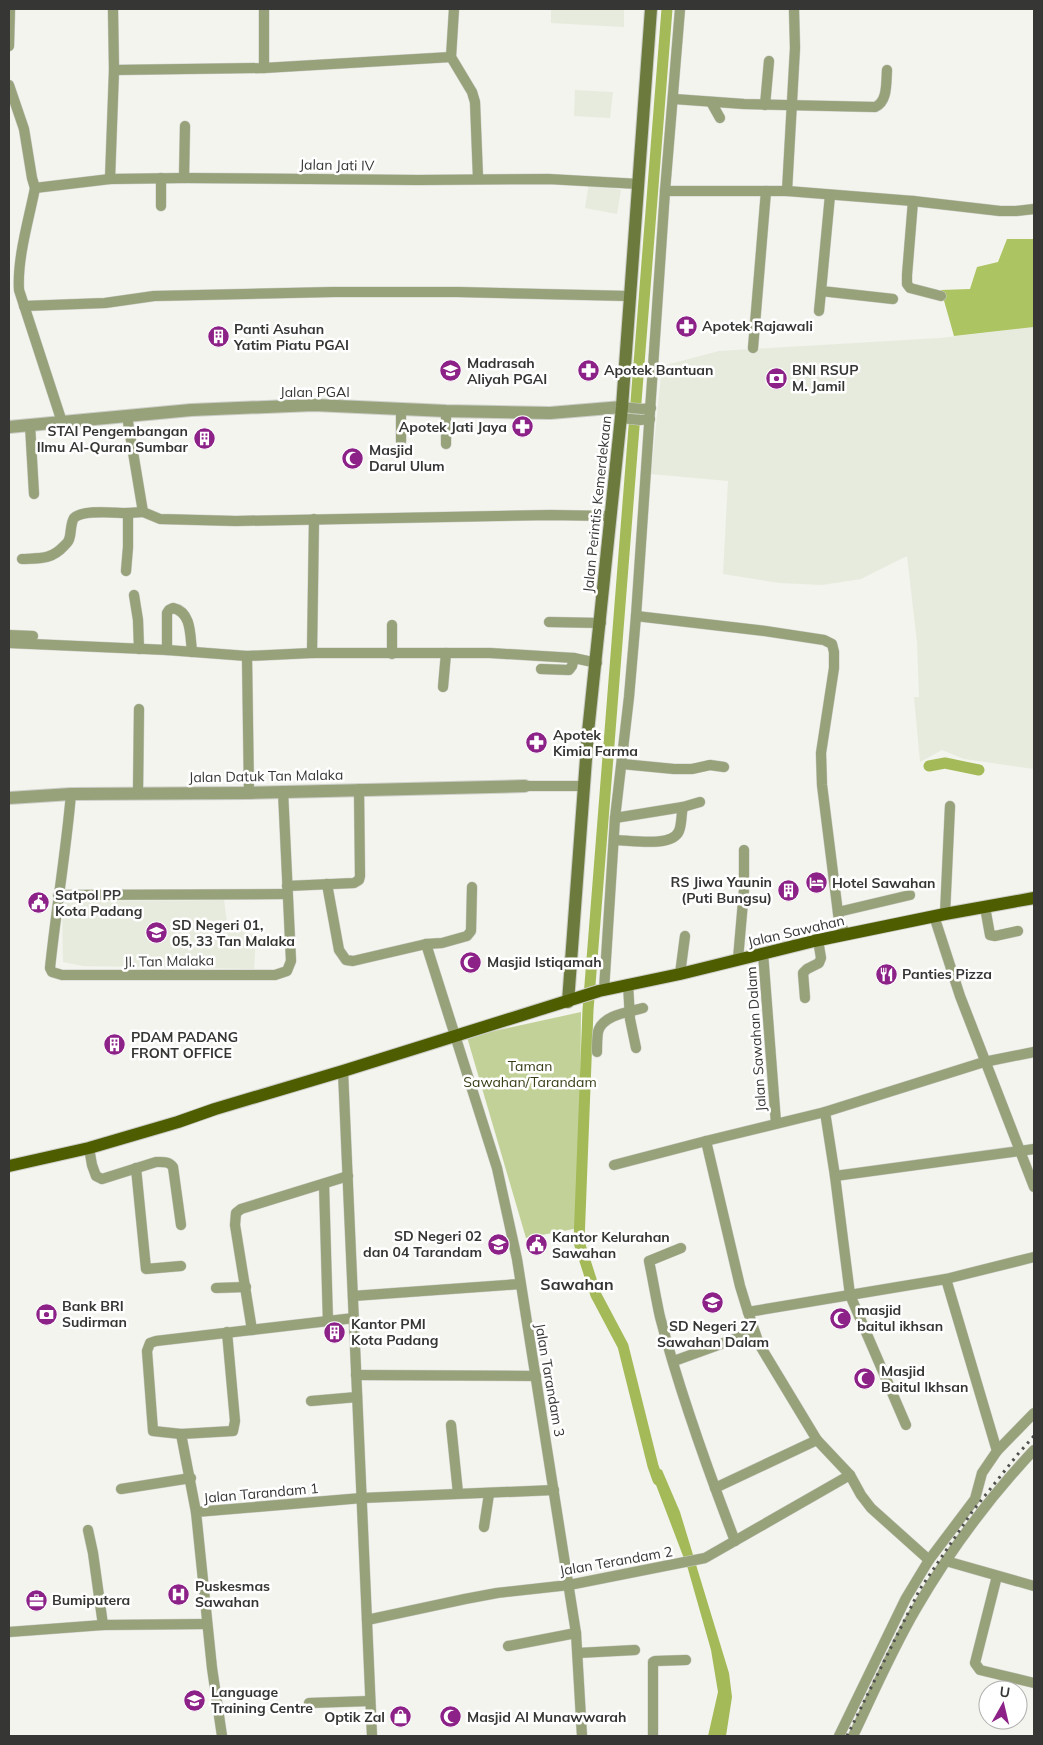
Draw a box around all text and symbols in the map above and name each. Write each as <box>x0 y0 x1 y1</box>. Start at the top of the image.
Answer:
street label: Jalan Jati IV <box>299 155 375 175</box>
pharmacy icon: Apotek Rajawali <box>674 314 698 338</box>
place label: Apotek Rajawali <box>702 317 813 335</box>
place label: Panti Asuhan Yatim Piatu PGAI <box>233 320 349 354</box>
building icon: Panti Asuhan Yatim Piatu PGAI <box>206 325 230 349</box>
place label: Madrasah Aliyah PGAI <box>467 354 547 388</box>
pharmacy icon: Apotek Bantuan <box>576 358 600 382</box>
school or university icon: Madrasah Aliyah PGAI <box>439 359 463 383</box>
place label: Apotek Bantuan <box>604 361 713 379</box>
place label: BNI RSUP M. Jamil <box>792 361 859 395</box>
bank icon: BNI RSUP M. Jamil <box>764 366 788 390</box>
street label: Jalan PGAI <box>280 383 350 401</box>
pharmacy icon: Apotek Jati Jaya <box>511 415 535 439</box>
street label: Jalan Perintis Kemerdekaan <box>579 415 615 593</box>
place label: Apotek Jati Jaya <box>399 418 507 436</box>
place label: STAI Pengembangan Ilmu Al-Quran Sumbar <box>37 422 188 456</box>
building icon: STAI Pengembangan Ilmu Al-Quran Sumbar <box>192 427 216 451</box>
place label: Masjid Darul Ulum <box>369 441 445 475</box>
mosque icon: Masjid Darul Ulum <box>341 446 365 470</box>
place label: Apotek Kimia Farma <box>553 726 638 760</box>
pharmacy icon: Apotek Kimia Farma <box>525 731 549 755</box>
street label: Jalan Datuk Tan Malaka <box>189 766 343 786</box>
hotel icon: Hotel Sawahan <box>804 871 828 895</box>
place label: RS Jiwa Yaunin (Puti Bungsu) <box>671 873 772 907</box>
place label: Hotel Sawahan <box>832 874 936 892</box>
building icon: RS Jiwa Yaunin (Puti Bungsu) <box>776 878 800 902</box>
place label: Satpol PP Kota Padang <box>55 886 142 920</box>
public building icon: Satpol PP Kota Padang <box>27 891 51 915</box>
street label: Jalan Sawahan <box>746 911 846 951</box>
place label: SD Negeri 01, 05, 33 Tan Malaka <box>172 916 295 950</box>
school or university icon: SD Negeri 01, 05, 33 Tan Malaka <box>144 921 168 945</box>
mosque icon: Masjid Istiqamah <box>459 950 483 974</box>
street label: Jl. Tan Malaka <box>124 951 214 971</box>
place label: Masjid Istiqamah <box>487 953 602 971</box>
restaurant icon: Panties Pizza <box>874 962 898 986</box>
place label: Panties Pizza <box>902 965 992 983</box>
street label: Jalan Sawahan Dalam <box>742 966 770 1112</box>
place label: PDAM PADANG FRONT OFFICE <box>131 1028 238 1062</box>
building icon: PDAM PADANG FRONT OFFICE <box>103 1033 127 1057</box>
park label: Taman Sawahan/Tarandam <box>463 1057 597 1091</box>
place label: SD Negeri 02 dan 04 Tarandam <box>363 1227 482 1261</box>
place label: Kantor Kelurahan Sawahan <box>552 1228 670 1262</box>
school or university icon: SD Negeri 02 dan 04 Tarandam <box>486 1232 510 1256</box>
public building icon: Kantor Kelurahan Sawahan <box>524 1233 548 1257</box>
district label: Sawahan <box>540 1274 614 1294</box>
school or university icon: SD Negeri 27 Sawahan Dalam <box>701 1291 725 1315</box>
place label: Bank BRI Sudirman <box>62 1297 127 1331</box>
place label: masjid baitul ikhsan <box>857 1301 943 1335</box>
bank icon: Bank BRI Sudirman <box>34 1302 58 1326</box>
mosque icon: masjid baitul ikhsan <box>829 1306 853 1330</box>
place label: Kantor PMI Kota Padang <box>351 1315 438 1349</box>
place label: SD Negeri 27 Sawahan Dalam <box>657 1317 769 1351</box>
building icon: Kantor PMI Kota Padang <box>323 1320 347 1344</box>
street label: Jalan Tarandam 3 <box>531 1322 569 1438</box>
place label: Masjid Baitul Ikhsan <box>881 1362 968 1396</box>
mosque icon: Masjid Baitul Ikhsan <box>853 1367 877 1391</box>
street label: Jalan Tarandam 1 <box>203 1479 319 1507</box>
street label: Jalan Terandam 2 <box>558 1542 674 1580</box>
place label: Puskesmas Sawahan <box>195 1577 270 1611</box>
hospital icon: Puskesmas Sawahan <box>167 1582 191 1606</box>
office icon: Bumiputera <box>24 1588 48 1612</box>
place label: Bumiputera <box>52 1591 130 1609</box>
north arrow <box>978 1680 1028 1730</box>
text: U <box>998 1682 1011 1702</box>
place label: Language Training Centre <box>211 1683 313 1717</box>
school or university icon: Language Training Centre <box>183 1688 207 1712</box>
shop icon: Optik Zal <box>389 1705 413 1729</box>
mosque icon: Masjid Al Munawwarah <box>439 1705 463 1729</box>
place label: Optik Zal <box>324 1708 385 1726</box>
place label: Masjid Al Munawwarah <box>467 1708 626 1726</box>

